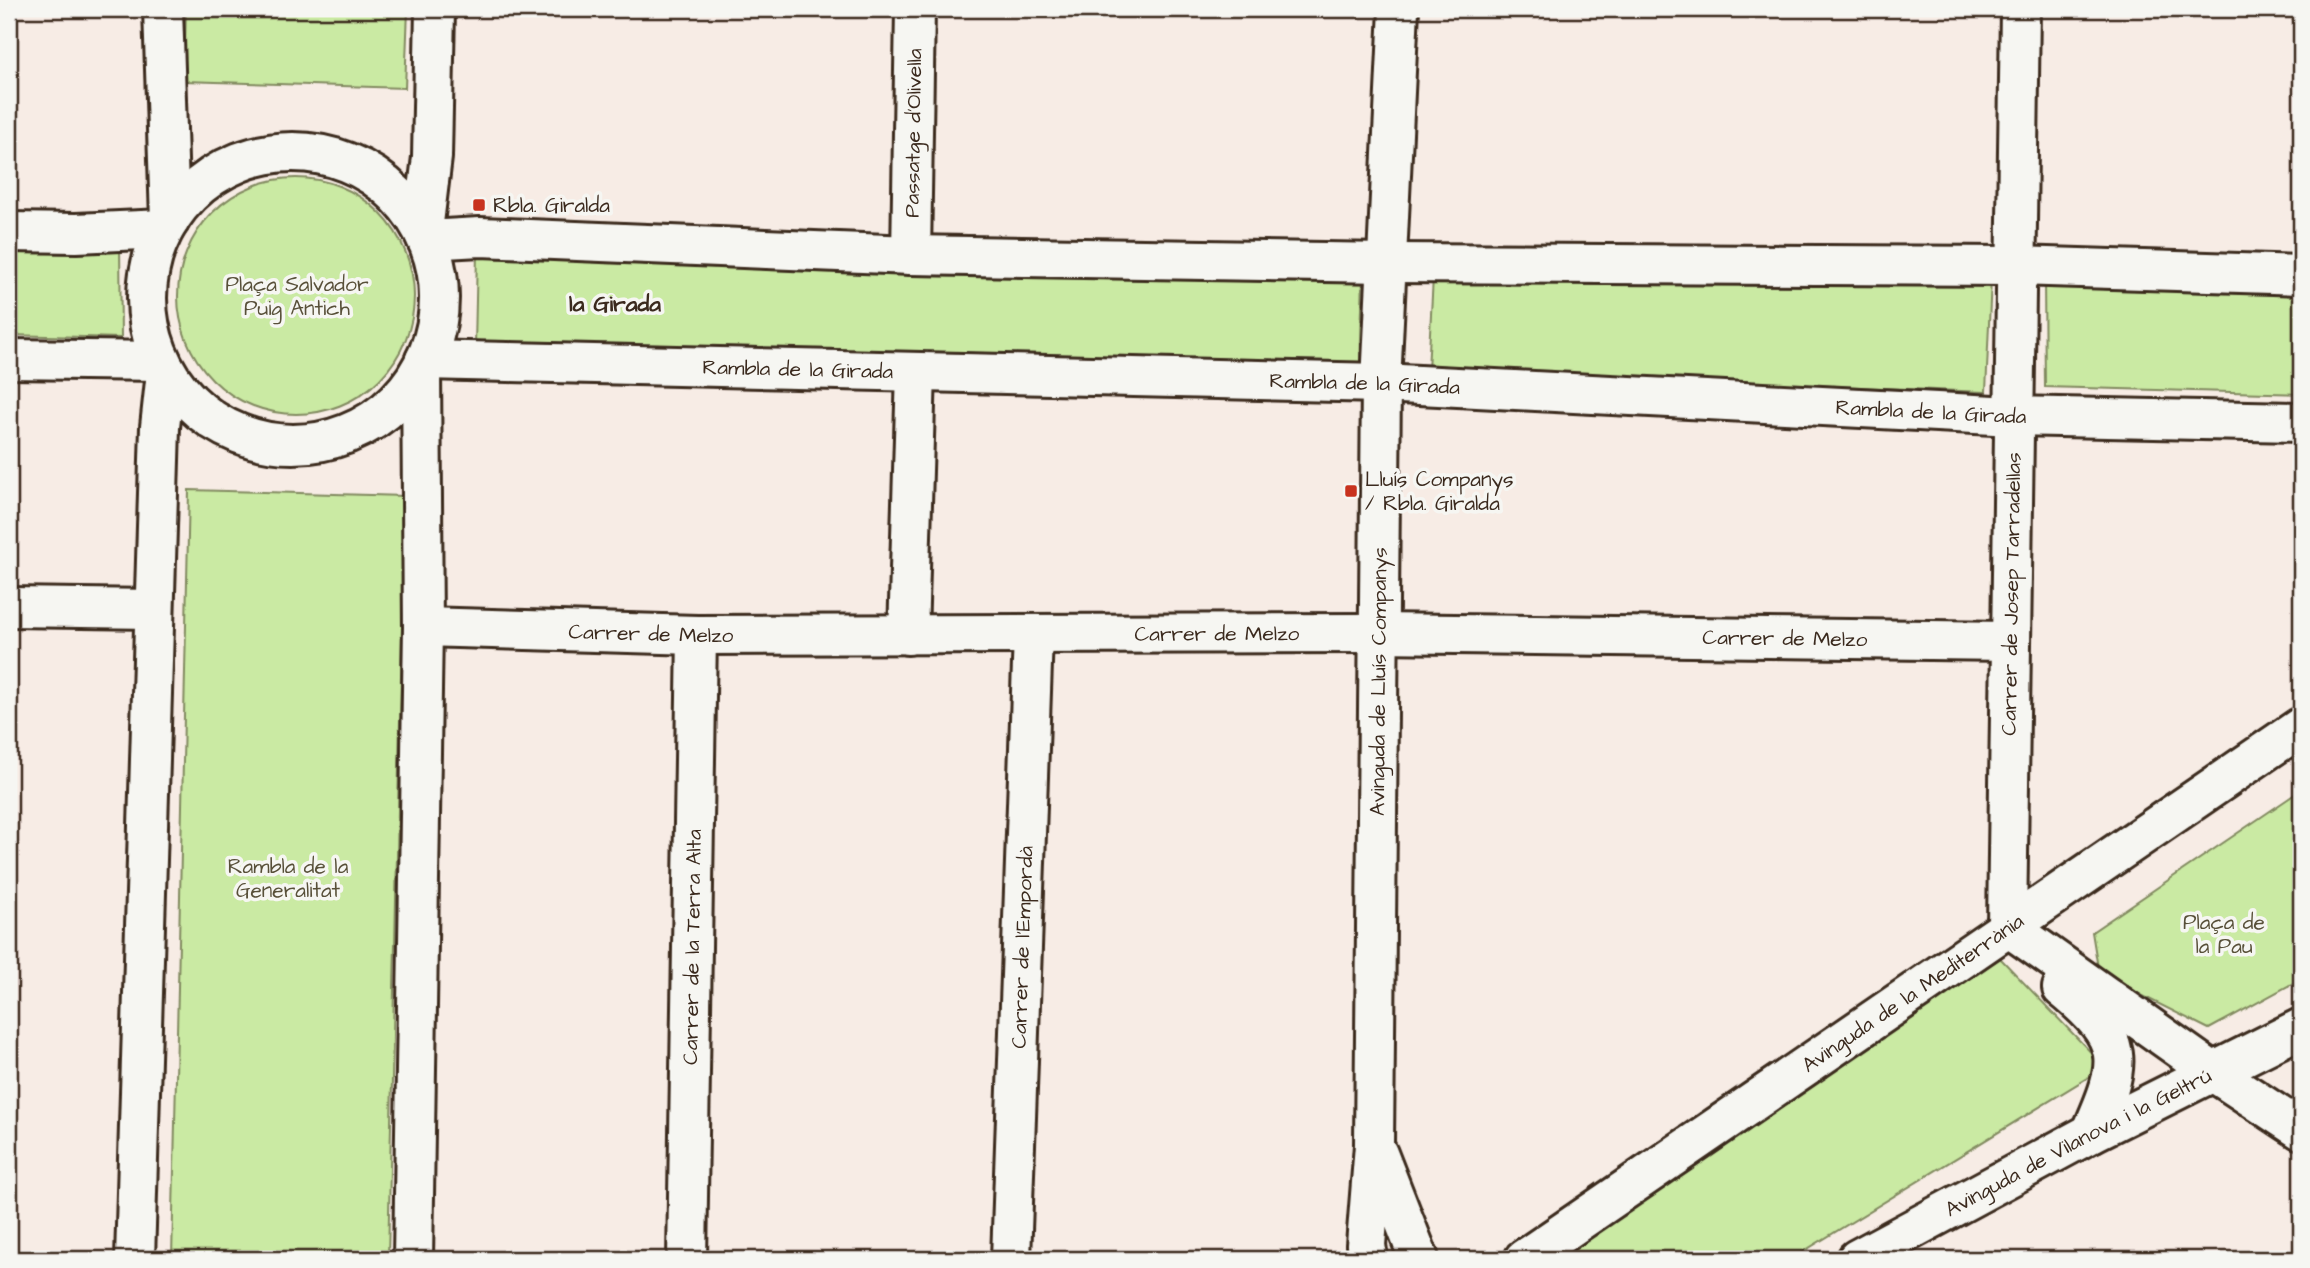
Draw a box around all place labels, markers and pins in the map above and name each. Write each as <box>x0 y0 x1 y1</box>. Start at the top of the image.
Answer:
place label: Rbla. Giralda <box>493 191 610 220</box>
marker: Rbla. Giralda <box>471 197 487 213</box>
place label: Lluís Companys / Rbla. Giralda <box>1365 465 1514 518</box>
marker: Lluís Companys / Rbla. Giralda <box>1343 483 1359 499</box>

